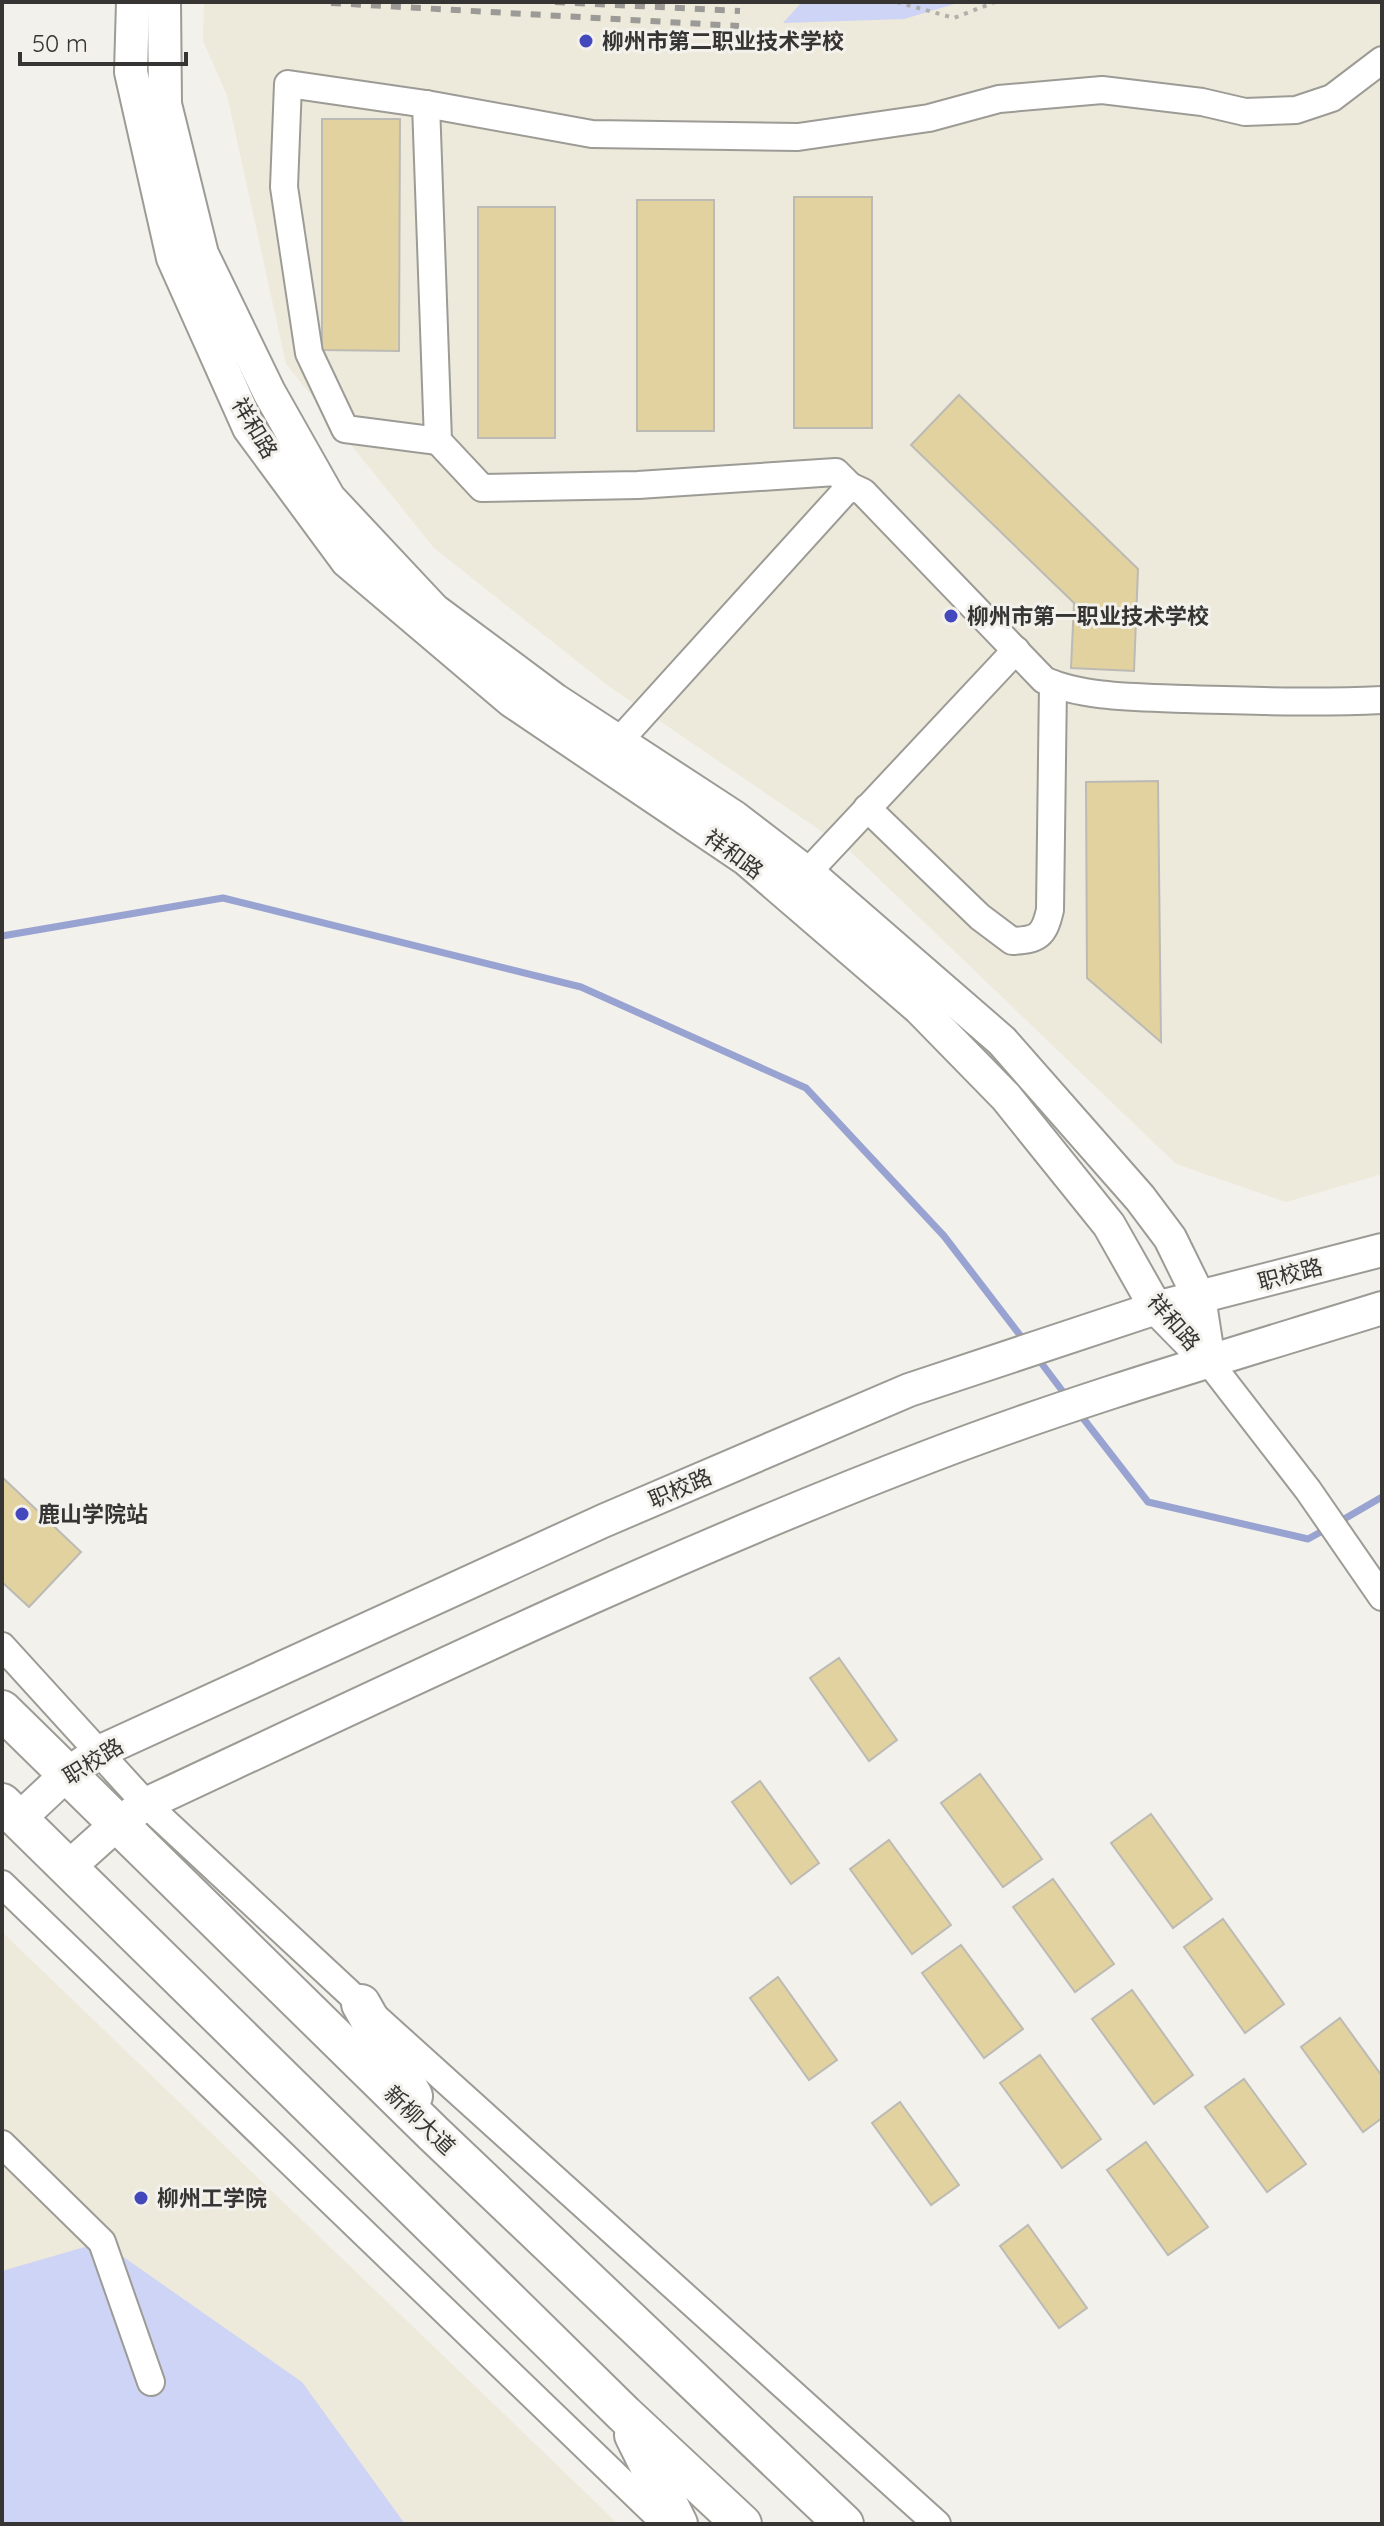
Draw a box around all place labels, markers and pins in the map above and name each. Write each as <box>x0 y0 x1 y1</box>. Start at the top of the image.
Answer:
place label: 柳州市第二职业技术学校 <box>602 27 844 55</box>
marker: 柳州市第二职业技术学校 <box>577 32 595 50</box>
place label: 柳州市第一职业技术学校 <box>967 602 1209 630</box>
marker: 柳州市第一职业技术学校 <box>942 607 960 625</box>
place label: 鹿山学院站 <box>38 1500 148 1528</box>
marker: 鹿山学院站 <box>13 1505 31 1523</box>
place label: 柳州工学院 <box>157 2184 267 2212</box>
marker: 柳州工学院 <box>132 2189 150 2207</box>

